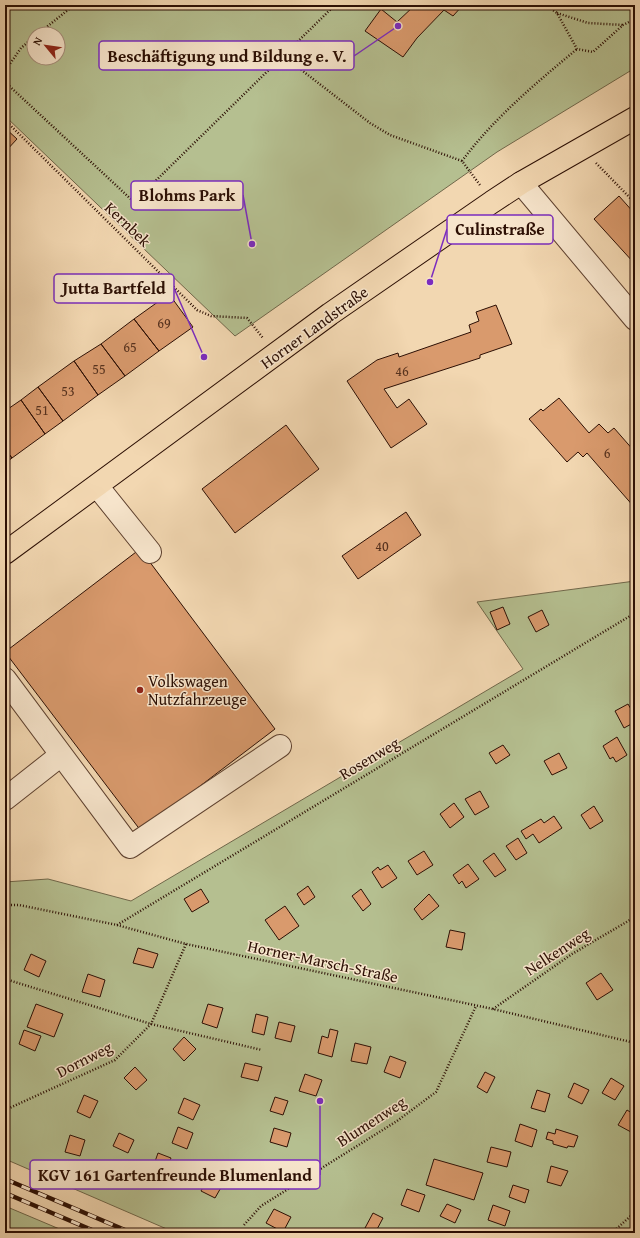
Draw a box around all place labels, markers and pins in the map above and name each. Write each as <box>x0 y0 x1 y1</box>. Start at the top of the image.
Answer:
callout: Beschäftigung und Bildung e. V. <box>99 41 354 70</box>
callout: Blohms Park <box>131 181 243 210</box>
callout: Culinstraße <box>447 215 553 244</box>
callout: Jutta Bartfeld <box>54 274 174 303</box>
place label: Volkswagen Nutzfahrzeuge <box>148 669 247 711</box>
marker: Volkswagen Nutzfahrzeuge <box>135 685 145 695</box>
callout: KGV 161 Gartenfreunde Blumenland <box>30 1160 320 1189</box>

